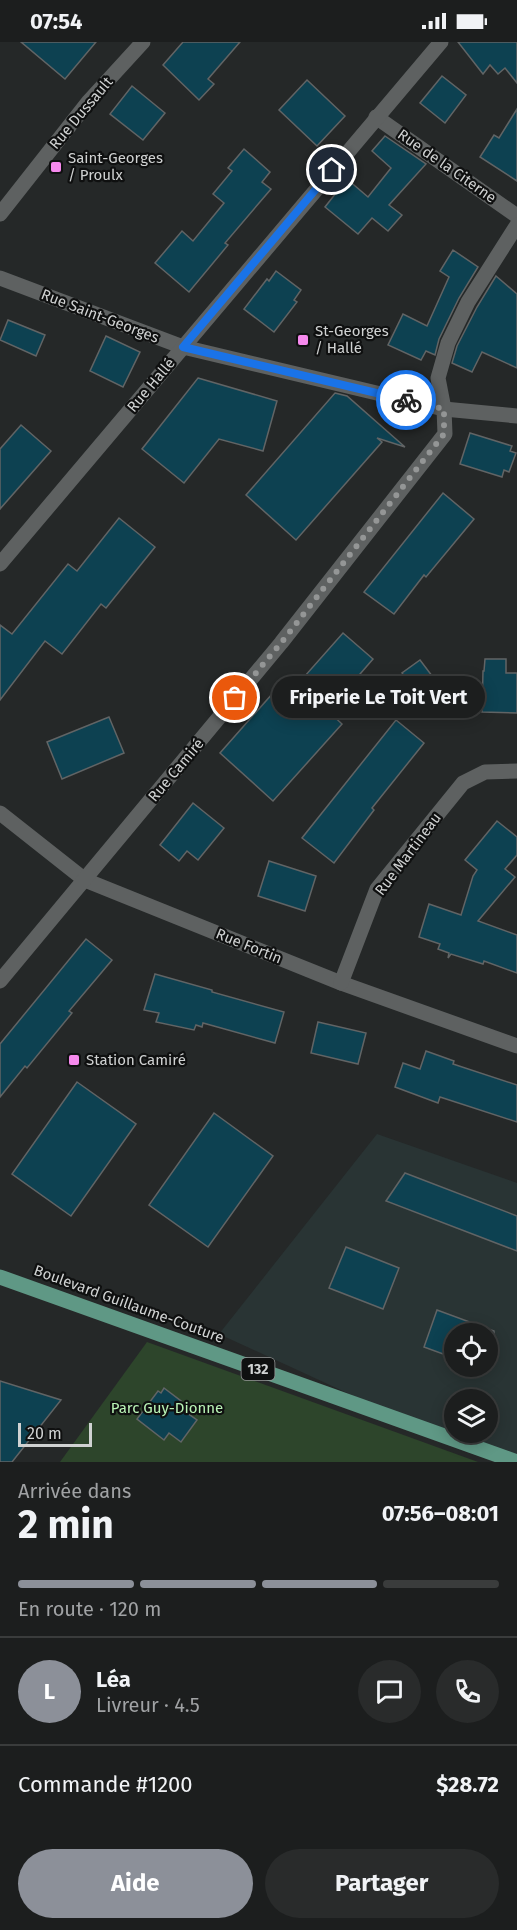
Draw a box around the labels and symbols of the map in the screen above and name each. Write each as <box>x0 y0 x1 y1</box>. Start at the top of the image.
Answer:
street label: Rue Dussault <box>46 73 117 153</box>
street label: Rue de la Citerne <box>394 125 500 207</box>
pin <box>306 144 357 195</box>
place label: Saint-Georges / Proulx <box>68 149 163 184</box>
marker: Saint-Georges / Proulx <box>49 160 63 174</box>
street label: Rue Saint-Georges <box>38 285 162 347</box>
place label: St-Georges / Hallé <box>315 322 389 357</box>
marker: St-Georges / Hallé <box>296 333 310 347</box>
street label: Rue Hallé <box>123 354 179 416</box>
courier <box>376 370 436 430</box>
pin <box>209 672 260 723</box>
callout: Friperie Le Toit Vert <box>271 677 484 719</box>
street label: Rue Camiré <box>144 735 208 805</box>
street label: Rue Martineau <box>371 809 445 899</box>
street label: Rue Fortin <box>213 925 285 967</box>
place label: Station Camiré <box>86 1051 186 1069</box>
marker: Station Camiré <box>67 1053 81 1067</box>
street label: Boulevard Guillaume-Couture <box>31 1261 227 1347</box>
road number: 132 <box>242 1358 274 1380</box>
park label: Parc Guy-Dionne <box>111 1399 223 1417</box>
scale bar <box>18 1420 92 1448</box>

